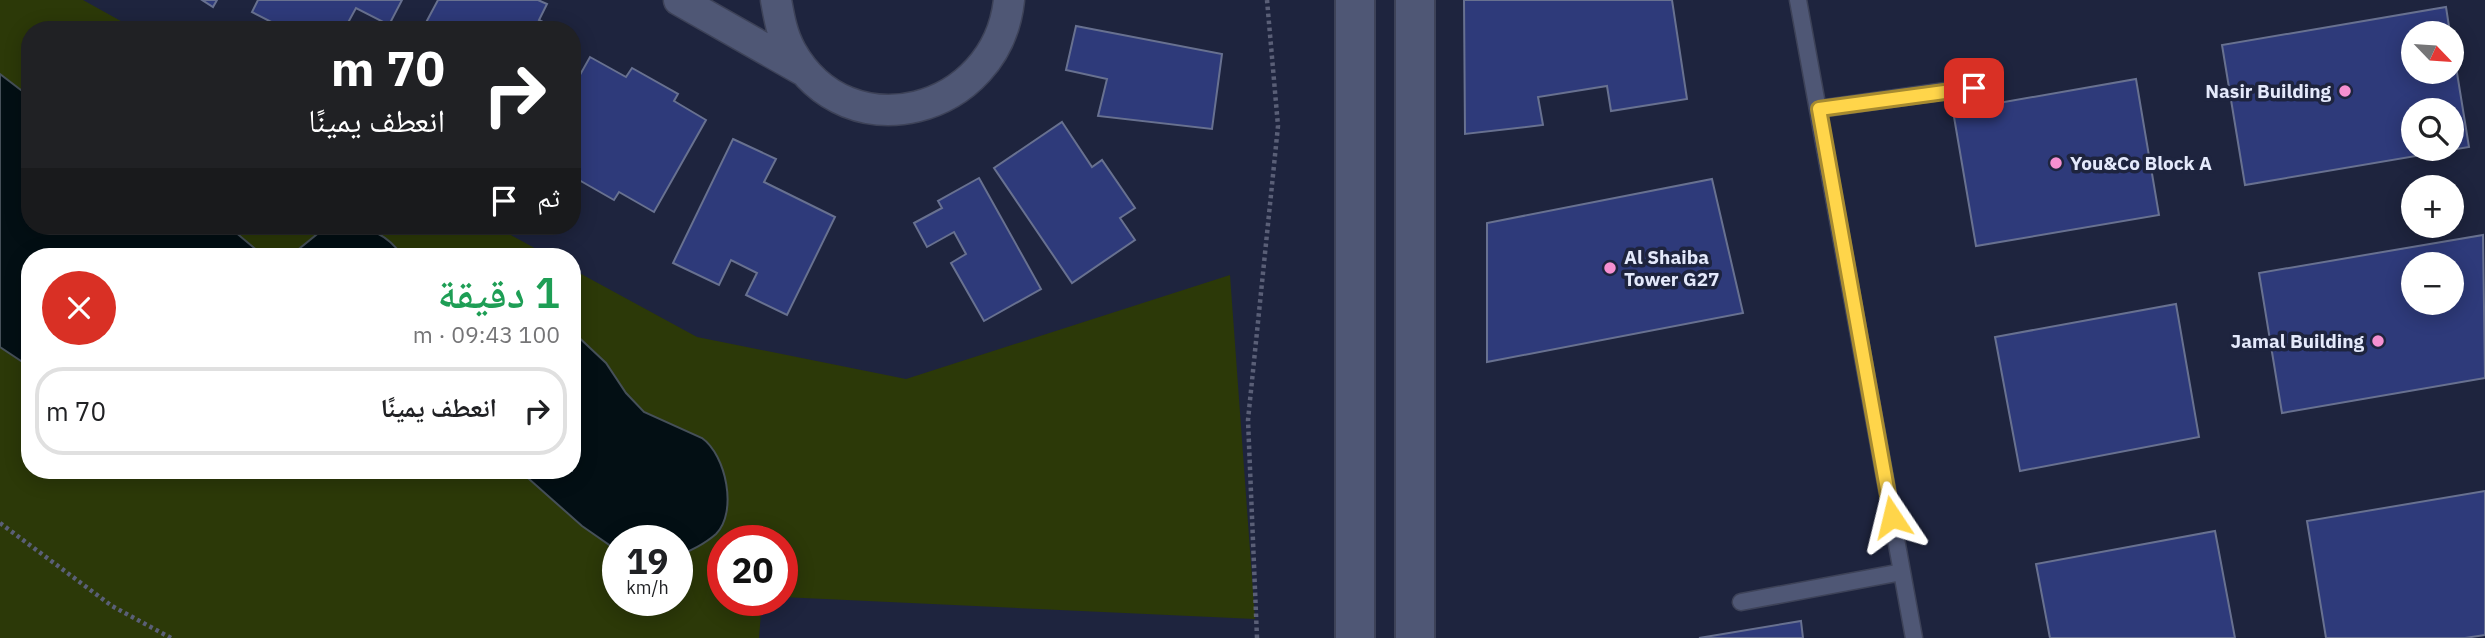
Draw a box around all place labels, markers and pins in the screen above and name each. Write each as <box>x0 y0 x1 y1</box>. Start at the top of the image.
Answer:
pin <box>1944 58 2004 118</box>
place label: Nasir Building <box>2205 79 2332 103</box>
marker: Nasir Building <box>2337 83 2353 99</box>
place label: You&Co Block A <box>2070 151 2212 175</box>
marker: You&Co Block A <box>2048 155 2064 171</box>
place label: Al Shaiba Tower G27 <box>1624 245 1719 291</box>
marker: Al Shaiba Tower G27 <box>1602 260 1618 276</box>
place label: Jamal Building <box>2231 329 2364 353</box>
marker: Jamal Building <box>2370 333 2386 349</box>

